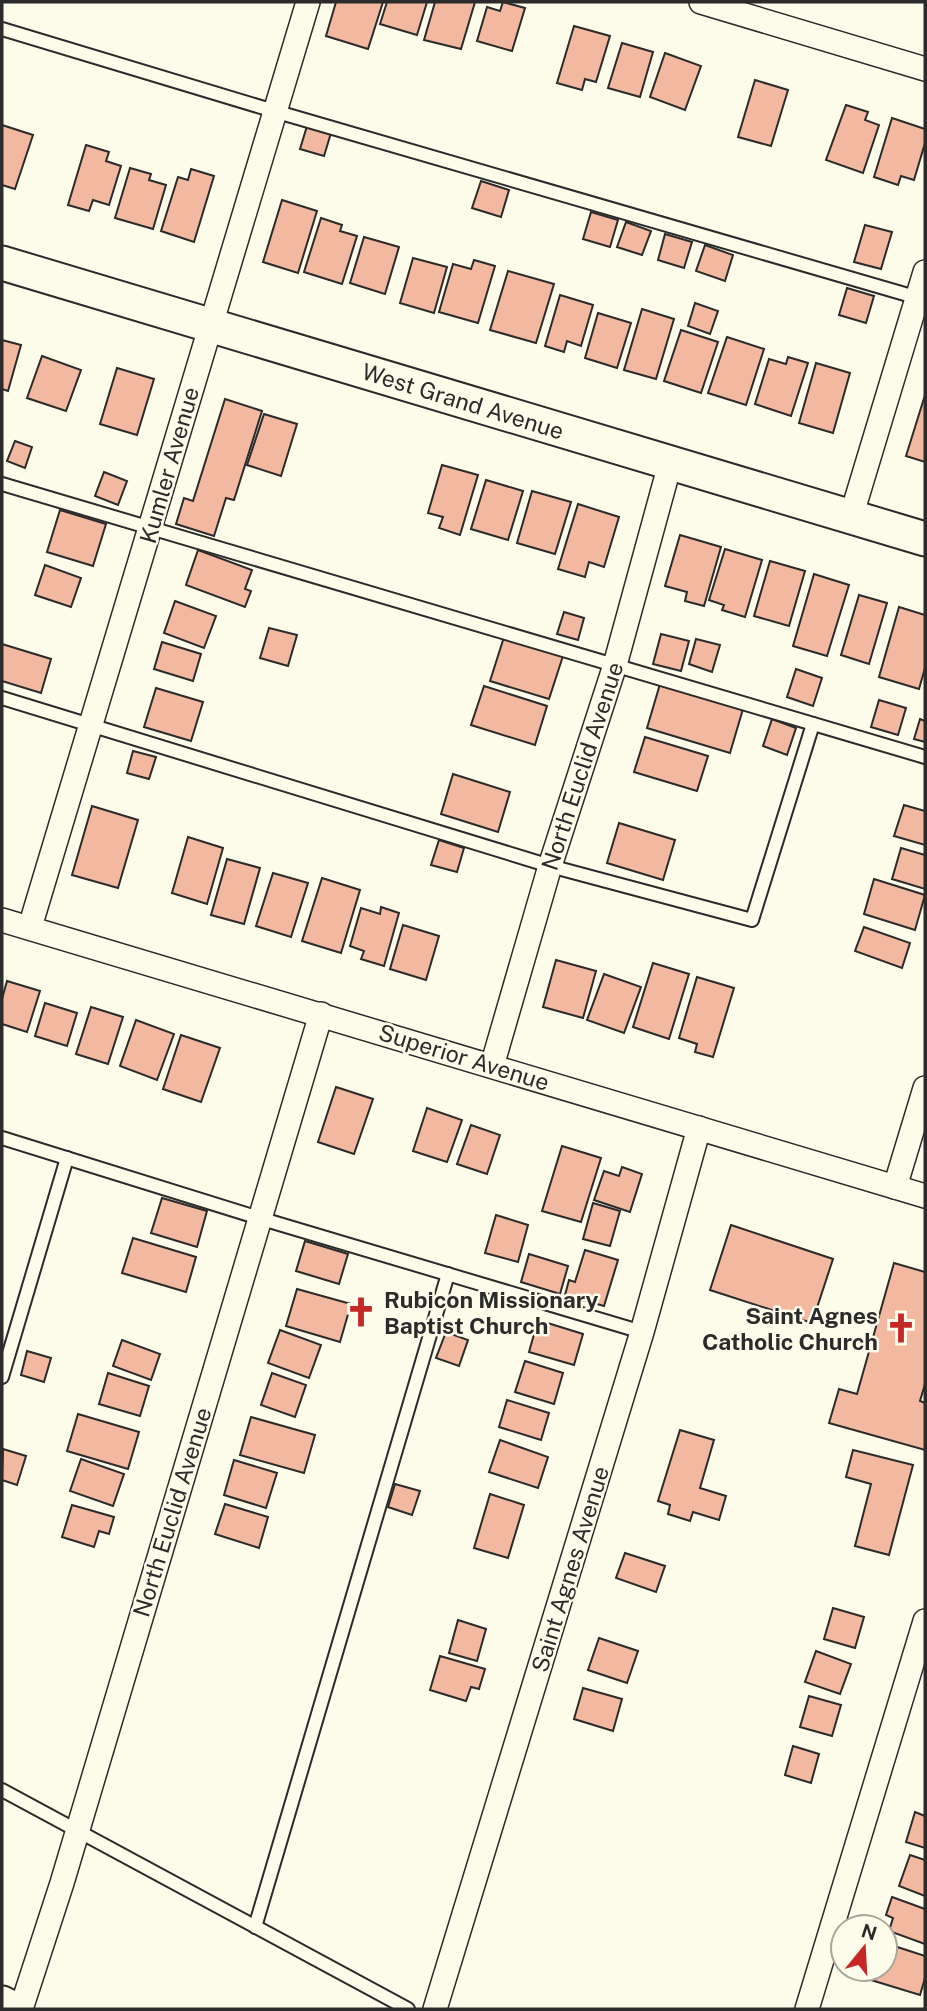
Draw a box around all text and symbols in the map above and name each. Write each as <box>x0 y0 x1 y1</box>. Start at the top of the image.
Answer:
street label: West Grand Avenue <box>359 357 567 445</box>
street label: Kumler Avenue <box>134 384 204 546</box>
street label: North Euclid Avenue <box>536 658 628 874</box>
street label: Superior Avenue <box>375 1018 553 1096</box>
place label: Rubicon Missionary Baptist Church <box>384 1286 598 1339</box>
church icon: Rubicon Missionary Baptist Church <box>344 1295 378 1329</box>
place label: Saint Agnes Catholic Church <box>702 1302 878 1355</box>
church icon: Saint Agnes Catholic Church <box>884 1311 918 1345</box>
street label: North Euclid Avenue <box>127 1404 217 1620</box>
street label: Saint Agnes Avenue <box>526 1463 614 1675</box>
north arrow <box>829 1913 899 1983</box>
text: N <box>859 1919 880 1945</box>

